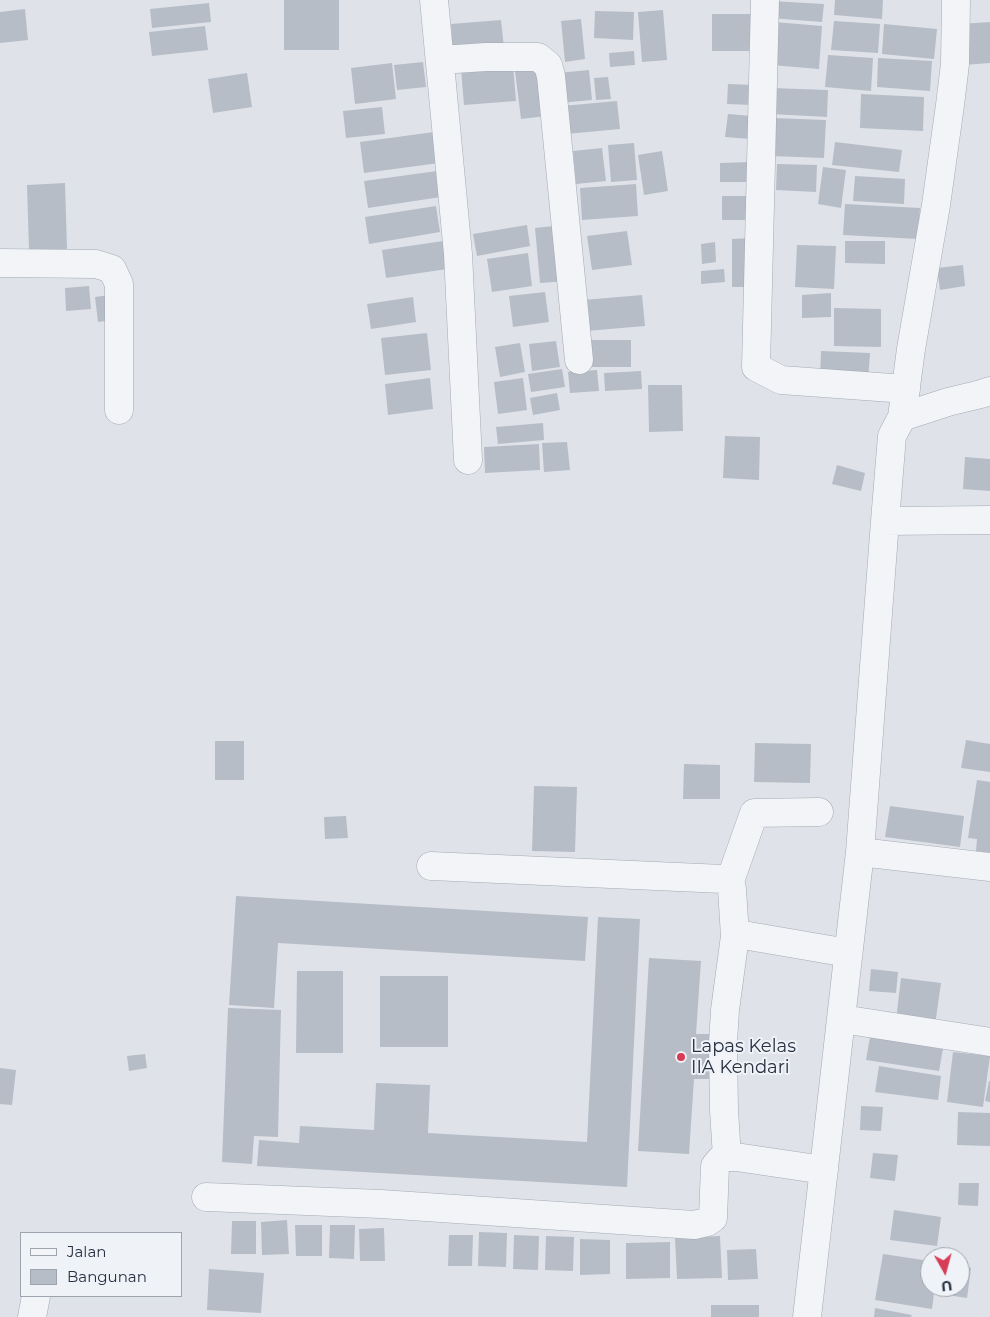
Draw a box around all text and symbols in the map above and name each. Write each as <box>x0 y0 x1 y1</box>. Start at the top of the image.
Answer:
place label: Lapas Kelas IIA Kendari <box>691 1036 796 1078</box>
marker: Lapas Kelas IIA Kendari <box>675 1051 687 1063</box>
legend <box>20 1232 182 1297</box>
text: Jalan <box>67 1242 106 1261</box>
north arrow <box>920 1247 970 1297</box>
text: Bangunan <box>67 1267 147 1286</box>
text: U <box>940 1276 953 1296</box>

